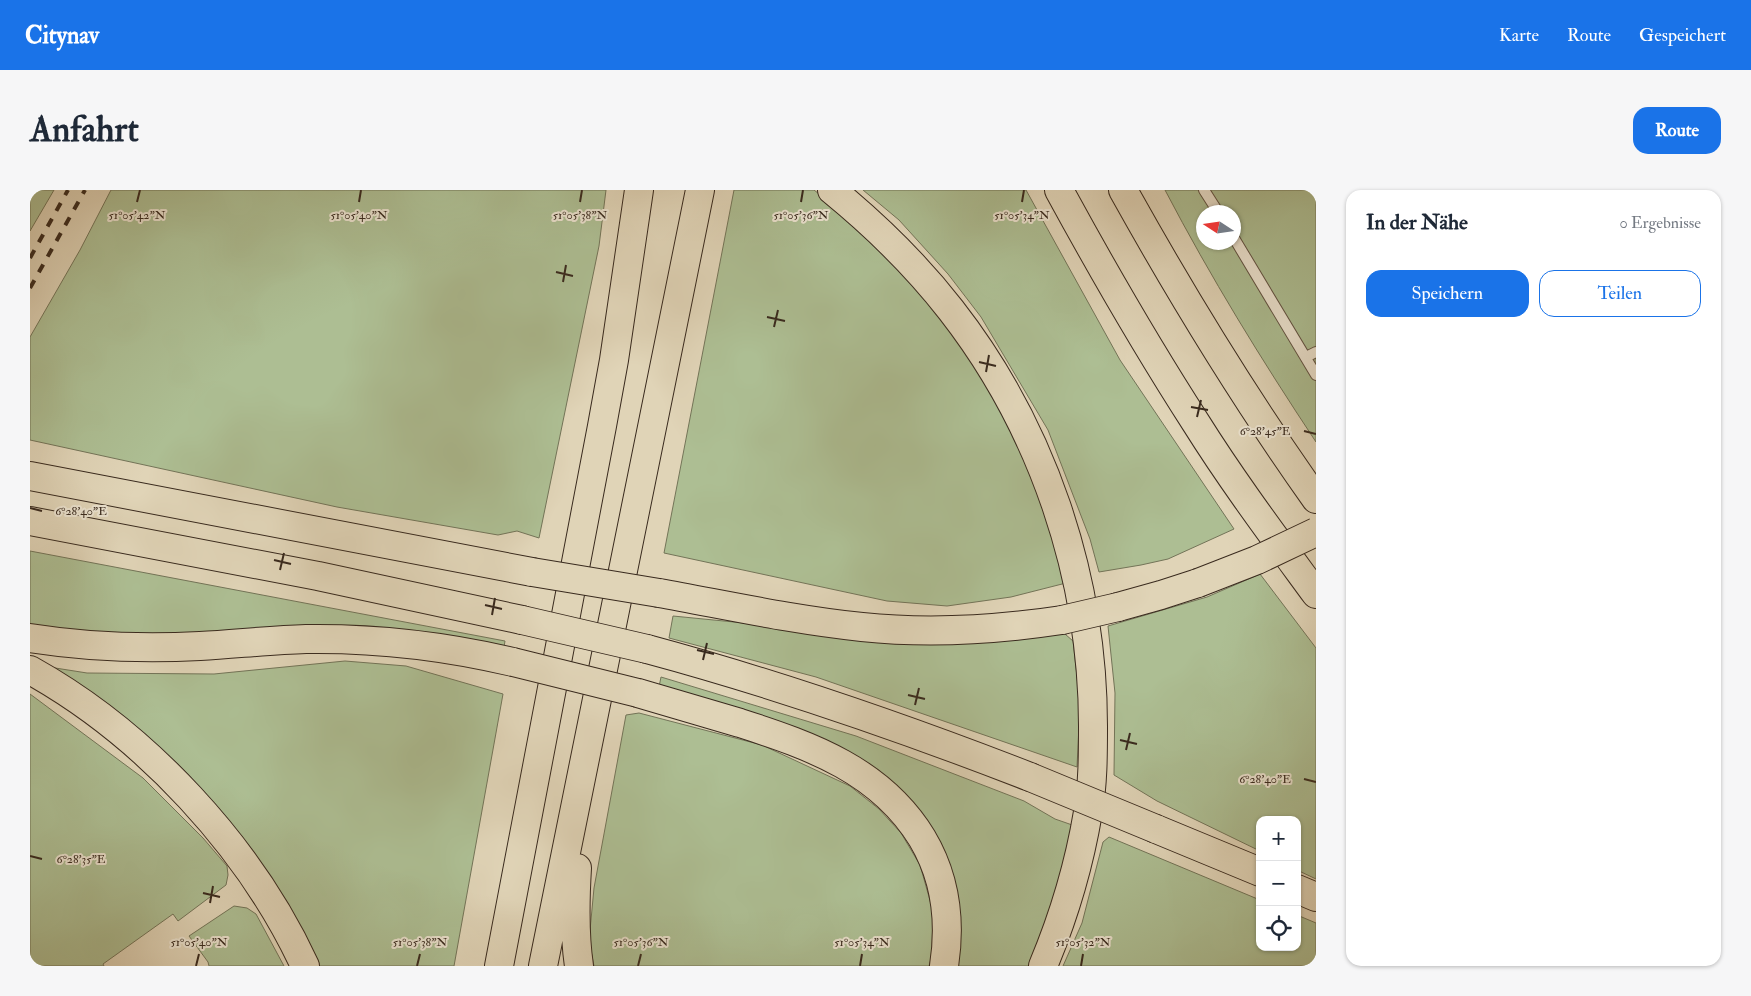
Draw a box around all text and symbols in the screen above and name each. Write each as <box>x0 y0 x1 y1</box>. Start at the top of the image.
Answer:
text: Citynav <box>25 20 99 51</box>
text: Karte <box>1499 24 1539 47</box>
text: Route <box>1567 24 1611 47</box>
text: Gespeichert <box>1639 24 1726 47</box>
button: Route <box>1633 107 1721 154</box>
text: Anfahrt <box>30 108 139 152</box>
north arrow <box>1196 205 1241 250</box>
text: 51°05'42"N <box>109 208 166 223</box>
text: 51°05'40"N <box>331 208 388 223</box>
text: 51°05'38"N <box>553 208 608 223</box>
text: 51°05'36"N <box>774 208 829 223</box>
text: 51°05'34"N <box>994 208 1050 223</box>
text: In der Nähe <box>1366 209 1468 236</box>
text: 0 Ergebnisse <box>1619 213 1701 233</box>
button: Speichern <box>1366 270 1529 317</box>
button: Teilen <box>1539 270 1701 317</box>
text: 6°28'45"E <box>1240 424 1291 439</box>
text: 6°28'40"E <box>55 504 107 519</box>
text: 6°28'40"E <box>1239 772 1291 787</box>
map controls <box>1256 816 1301 951</box>
button: + <box>1256 816 1301 861</box>
text: 6°28'35"E <box>57 852 106 867</box>
button: − <box>1256 861 1301 906</box>
button: locate <box>1256 906 1301 951</box>
text: 51°05'40"N <box>171 935 228 950</box>
text: 51°05'38"N <box>393 935 448 950</box>
text: 51°05'36"N <box>614 935 669 950</box>
text: 51°05'34"N <box>834 935 890 950</box>
text: 51°05'32"N <box>1056 935 1111 950</box>

